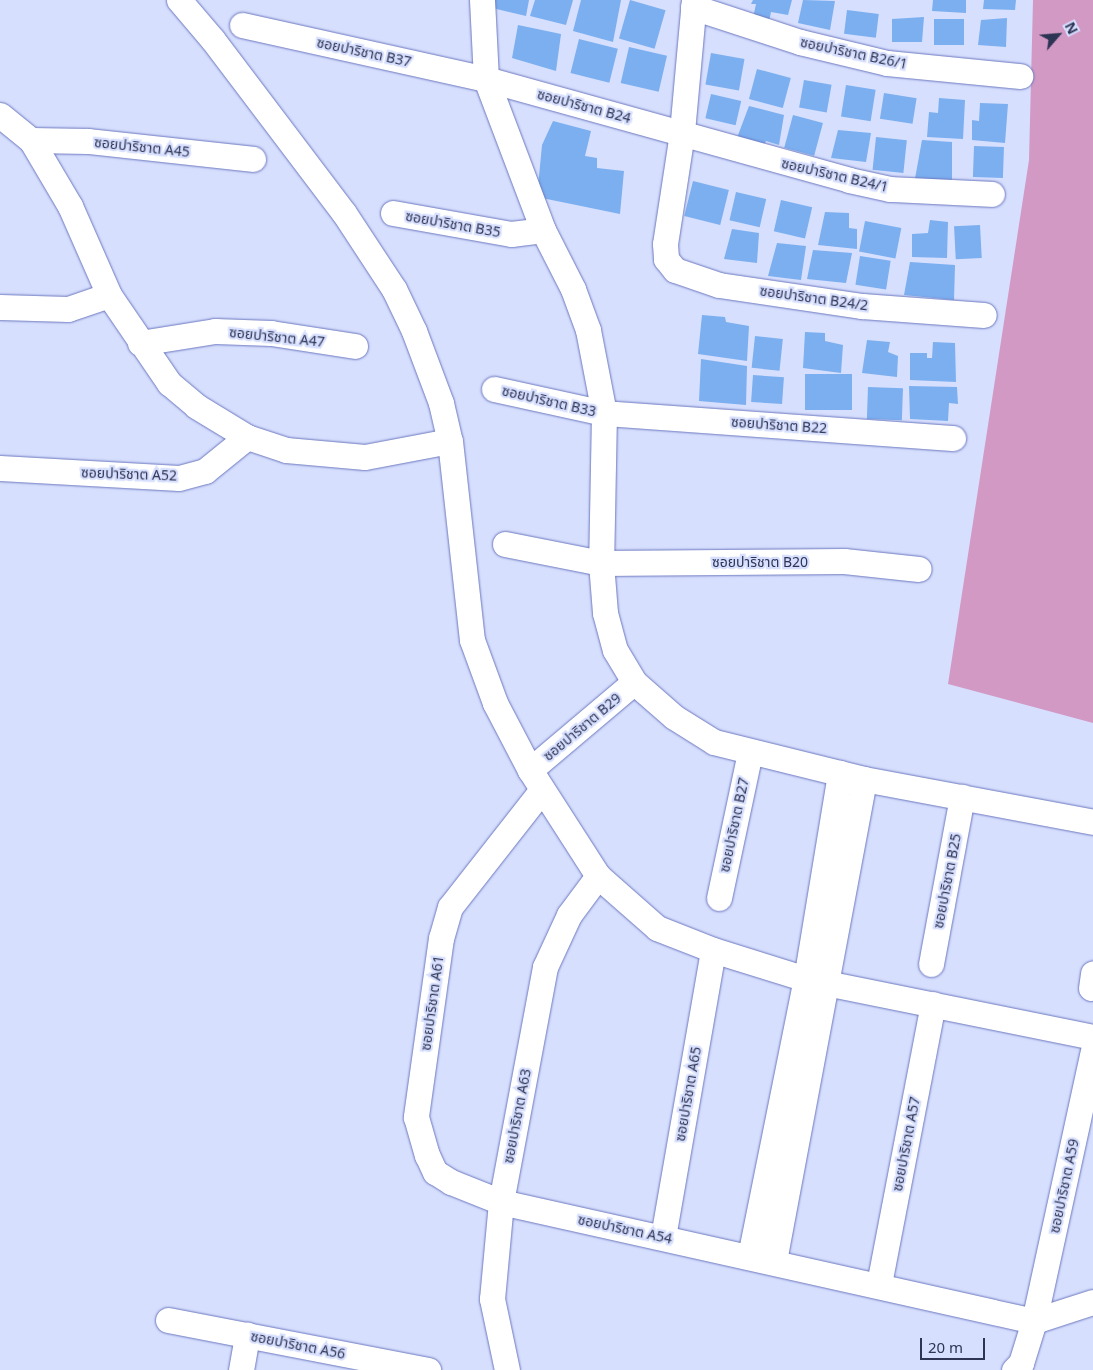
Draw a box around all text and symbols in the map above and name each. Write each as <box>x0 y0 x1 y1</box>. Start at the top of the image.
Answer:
north arrow <box>1033 10 1083 60</box>
text: N <box>1061 19 1083 37</box>
street label: ซอยปาริชาต B26/1 <box>799 33 909 73</box>
street label: ซอยปาริชาต B37 <box>315 34 413 70</box>
street label: ซอยปาริชาต B24 <box>535 85 633 127</box>
street label: ซอยปาริชาต A45 <box>93 134 191 160</box>
street label: ซอยปาริชาต B24/1 <box>780 155 890 195</box>
street label: ซอยปาริชาต B35 <box>404 207 502 241</box>
street label: ซอยปาริชาต B24/2 <box>759 282 869 314</box>
street label: ซอยปาริชาต A47 <box>228 324 326 350</box>
street label: ซอยปาริชาต B33 <box>500 382 598 420</box>
street label: ซอยปาริชาต B22 <box>730 413 828 437</box>
street label: ซอยปาริชาต A52 <box>81 464 177 484</box>
street label: ซอยปาริชาต B20 <box>712 554 808 570</box>
street label: ซอยปาริชาต B29 <box>540 690 624 764</box>
street label: ซอยปาริชาต B27 <box>716 776 752 874</box>
street label: ซอยปาริชาต B25 <box>930 832 964 930</box>
street label: ซอยปาริชาต A61 <box>417 954 447 1052</box>
street label: ซอยปาริชาต A65 <box>671 1045 705 1143</box>
street label: ซอยปาริชาต A63 <box>500 1067 534 1165</box>
street label: ซอยปาริชาต A57 <box>889 1095 923 1193</box>
street label: ซอยปาริชาต A59 <box>1046 1137 1082 1235</box>
street label: ซอยปาริชาต A54 <box>576 1211 674 1247</box>
street label: ซอยปาริชาต A56 <box>249 1328 347 1362</box>
scale bar <box>923 1328 988 1360</box>
text: 20 m <box>928 1337 963 1357</box>

